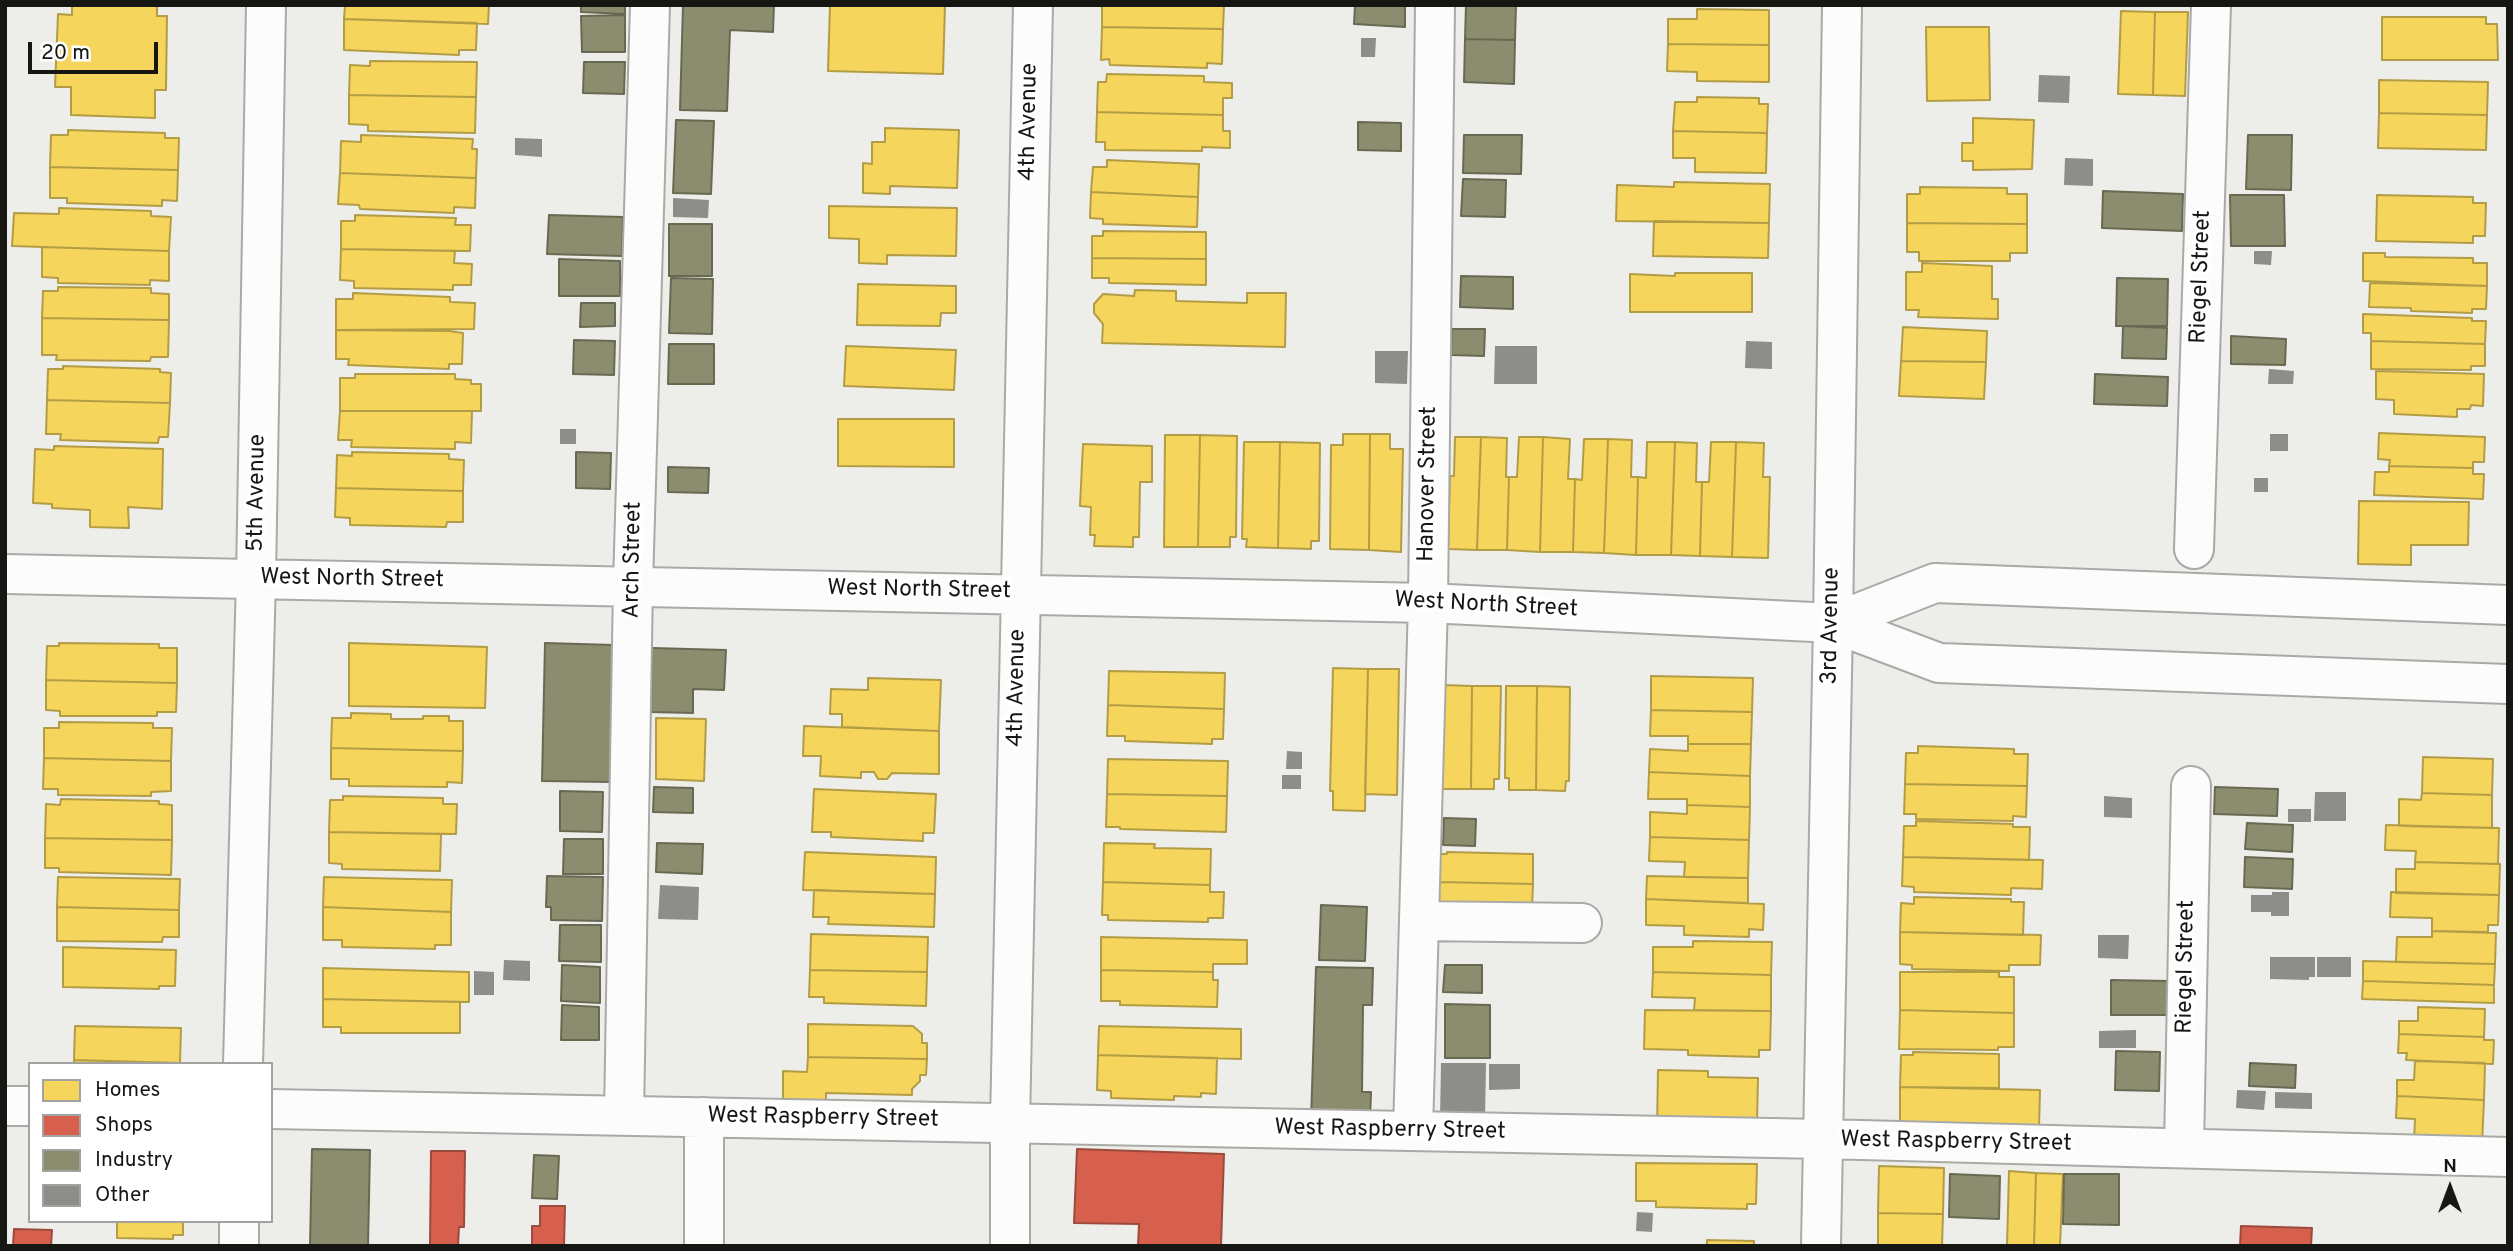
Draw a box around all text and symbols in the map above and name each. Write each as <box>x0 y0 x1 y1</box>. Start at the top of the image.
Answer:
scale bar <box>32 28 161 72</box>
text: 20 m <box>41 40 90 67</box>
street label: 4th Avenue <box>1015 63 1045 181</box>
street label: Riegel Street <box>2186 210 2218 344</box>
street label: Hanover Street <box>1414 406 1444 562</box>
street label: 5th Avenue <box>243 434 273 552</box>
street label: Arch Street <box>619 501 649 619</box>
street label: West North Street <box>260 565 444 595</box>
street label: 3rd Avenue <box>1817 567 1847 685</box>
street label: West North Street <box>827 576 1011 606</box>
street label: West North Street <box>1393 587 1579 625</box>
street label: 4th Avenue <box>1003 629 1033 747</box>
street label: Riegel Street <box>2172 900 2202 1034</box>
legend <box>28 1062 273 1223</box>
text: Homes <box>95 1077 160 1104</box>
street label: West Raspberry Street <box>707 1103 939 1135</box>
text: Shops <box>95 1112 153 1139</box>
street label: West Raspberry Street <box>1274 1115 1506 1147</box>
street label: West Raspberry Street <box>1840 1127 2072 1159</box>
text: Industry <box>95 1147 173 1174</box>
north arrow <box>2415 1153 2485 1223</box>
text: N <box>2443 1155 2457 1179</box>
text: Other <box>95 1182 150 1209</box>

